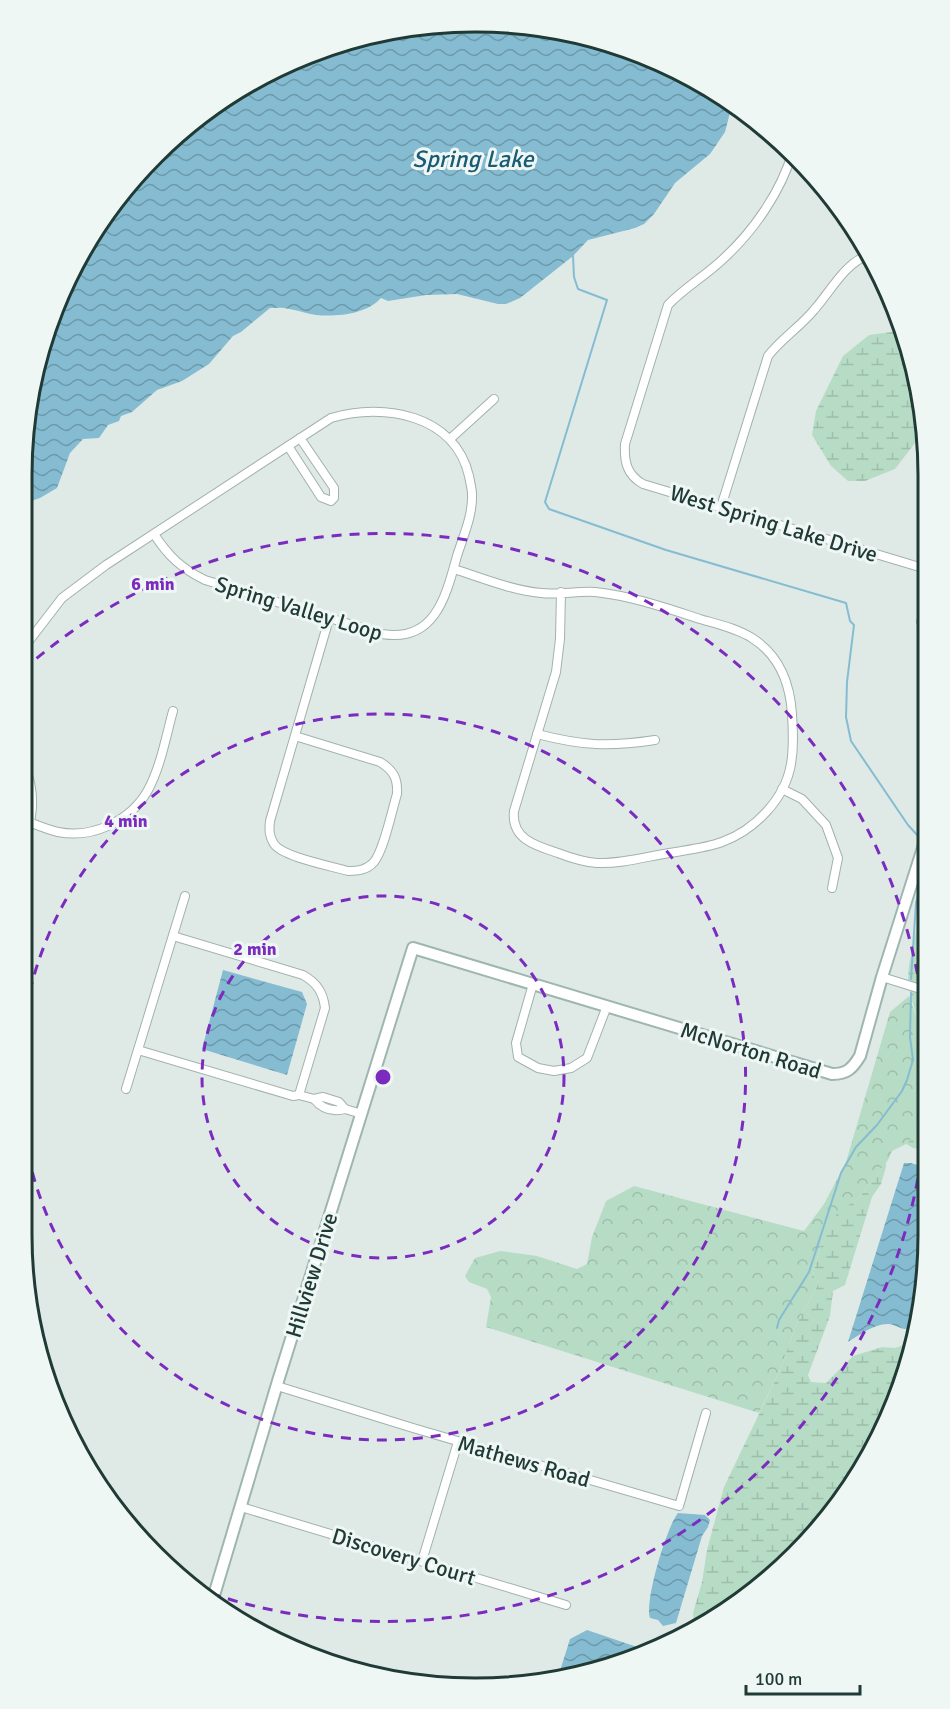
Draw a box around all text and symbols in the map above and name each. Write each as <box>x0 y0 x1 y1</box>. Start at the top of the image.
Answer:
water label: Spring Lake <box>413 144 534 174</box>
street label: West Spring Lake Drive <box>667 479 881 568</box>
street label: Spring Valley Loop <box>212 570 386 647</box>
text: 6 min <box>131 573 175 595</box>
text: 4 min <box>104 810 148 832</box>
text: 2 min <box>233 938 277 960</box>
street label: McNorton Road <box>677 1016 825 1085</box>
centre of rings <box>373 1067 393 1087</box>
street label: Hillview Drive <box>280 1209 343 1341</box>
street label: Mathews Road <box>455 1430 593 1493</box>
street label: Discovery Court <box>329 1522 479 1591</box>
scale bar <box>746 1658 860 1696</box>
text: 100 m <box>755 1668 802 1690</box>

